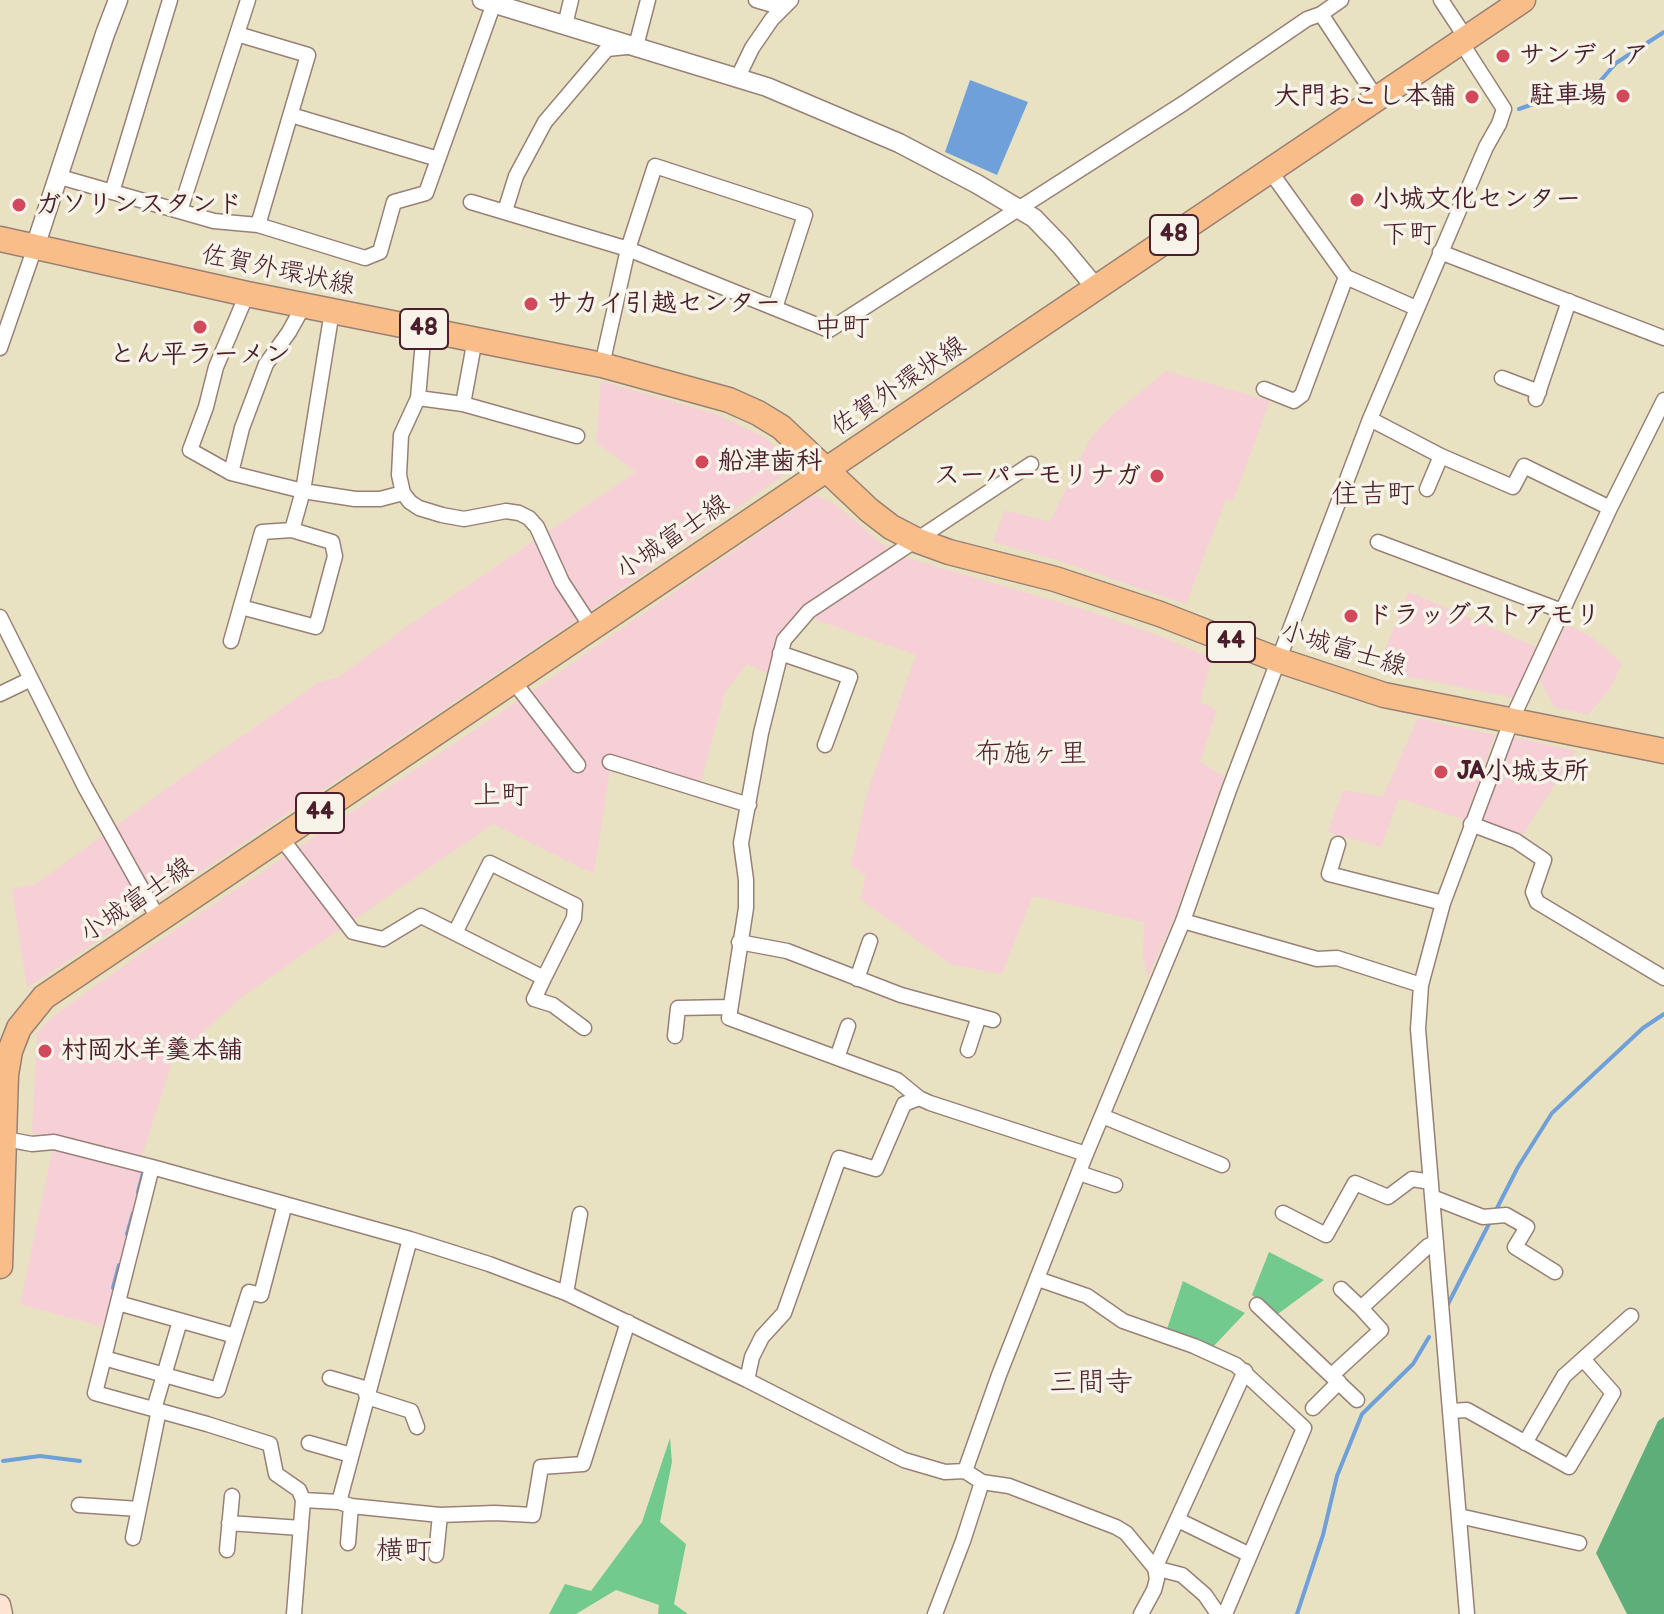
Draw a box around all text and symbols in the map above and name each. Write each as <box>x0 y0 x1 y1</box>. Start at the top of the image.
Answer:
place label: サンディア <box>1519 40 1649 72</box>
marker: サンディア <box>1494 47 1512 65</box>
place label: 駐車場 <box>1529 80 1607 112</box>
place label: 大門おこし本舗 <box>1274 81 1456 113</box>
marker: 駐車場 <box>1614 87 1632 105</box>
marker: 大門おこし本舗 <box>1463 88 1481 106</box>
place label: 小城文化センター <box>1373 184 1581 216</box>
place label: ガソリンスタンド <box>35 189 243 221</box>
marker: 小城文化センター <box>1348 191 1366 209</box>
marker: ガソリンスタンド <box>10 196 28 214</box>
road number: 48 <box>1150 215 1198 255</box>
district label: 下町 <box>1381 219 1437 253</box>
street label: 佐賀外環状線 <box>198 240 358 302</box>
place label: サカイ引越センター <box>547 288 781 320</box>
marker: サカイ引越センター <box>522 295 540 313</box>
road number: 48 <box>400 309 448 349</box>
district label: 中町 <box>814 312 870 346</box>
marker: とん平ラーメン <box>191 318 209 336</box>
street label: 佐賀外環状線 <box>826 330 972 444</box>
place label: とん平ラーメン <box>109 339 291 371</box>
place label: 船津歯科 <box>718 446 822 478</box>
marker: 船津歯科 <box>693 453 711 471</box>
place label: スーパーモリナガ <box>934 460 1141 492</box>
marker: スーパーモリナガ <box>1148 467 1166 485</box>
district label: 住吉町 <box>1331 479 1415 513</box>
street label: 小城富士線 <box>610 489 736 587</box>
place label: ドラッグストアモリ <box>1367 600 1601 632</box>
marker: ドラッグストアモリ <box>1342 607 1360 625</box>
street label: 小城富士線 <box>1276 616 1410 684</box>
road number: 44 <box>1207 622 1255 662</box>
district label: 布施ヶ里 <box>975 738 1087 772</box>
place label: JA小城支所 <box>1457 756 1589 788</box>
marker: JA小城支所 <box>1432 763 1450 781</box>
district label: 上町 <box>473 780 529 814</box>
road number: 44 <box>296 793 344 833</box>
street label: 小城富士線 <box>74 852 200 950</box>
place label: 村岡水羊羹本舗 <box>61 1035 243 1067</box>
marker: 村岡水羊羹本舗 <box>36 1042 54 1060</box>
district label: 三間寺 <box>1049 1367 1133 1401</box>
district label: 横町 <box>376 1535 432 1569</box>

